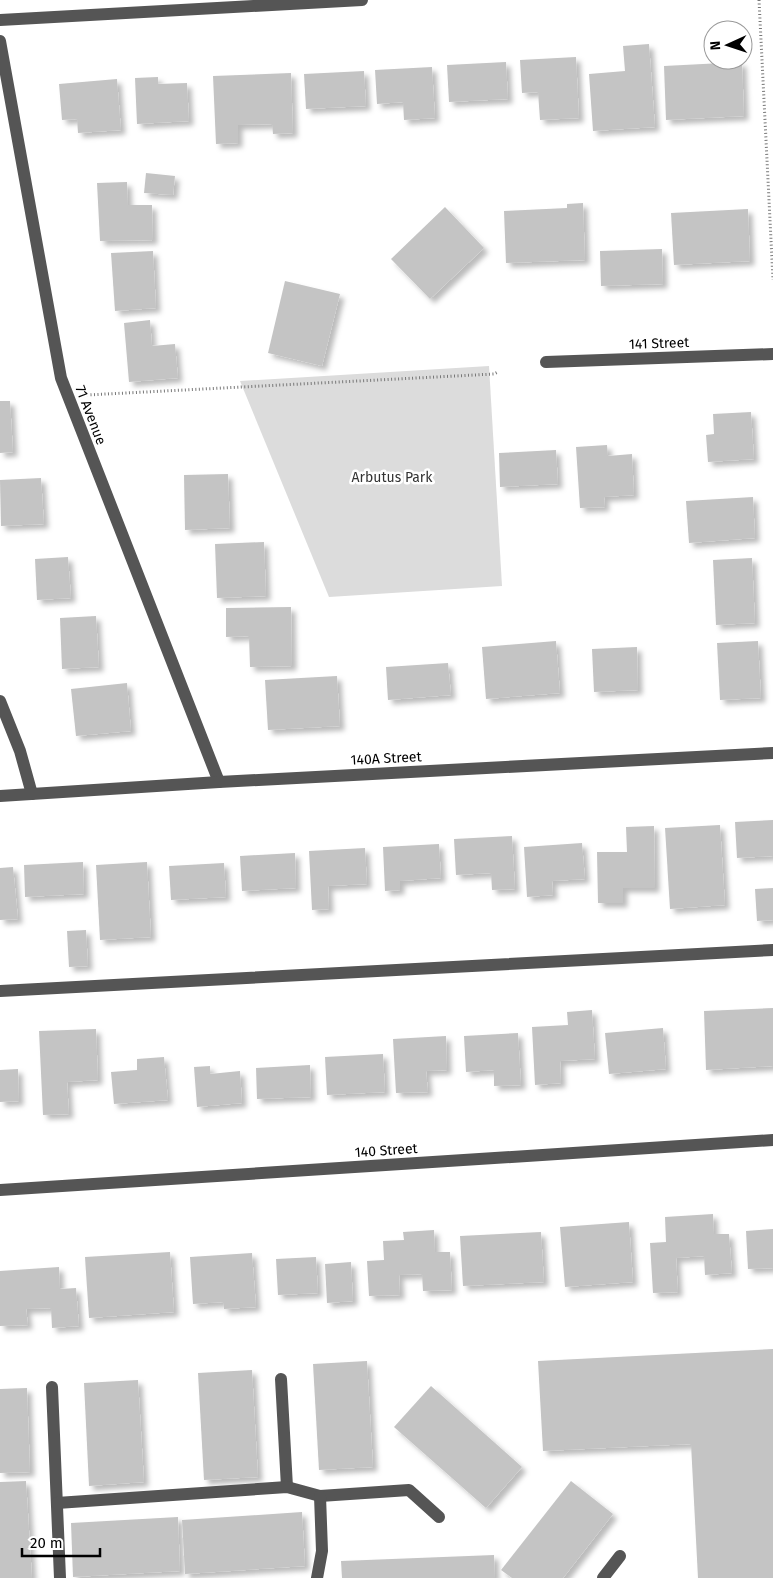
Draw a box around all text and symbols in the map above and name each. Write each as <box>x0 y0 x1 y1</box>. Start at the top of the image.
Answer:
north arrow <box>703 20 753 70</box>
text: N <box>707 41 724 51</box>
street label: 141 Street <box>629 334 690 353</box>
street label: 71 Avenue <box>71 383 110 447</box>
park label: Arbutus Park <box>352 469 433 486</box>
street label: 140A Street <box>350 748 423 769</box>
street label: 140 Street <box>354 1140 419 1161</box>
scale bar <box>22 1526 100 1558</box>
text: 20 m <box>30 1534 63 1552</box>

